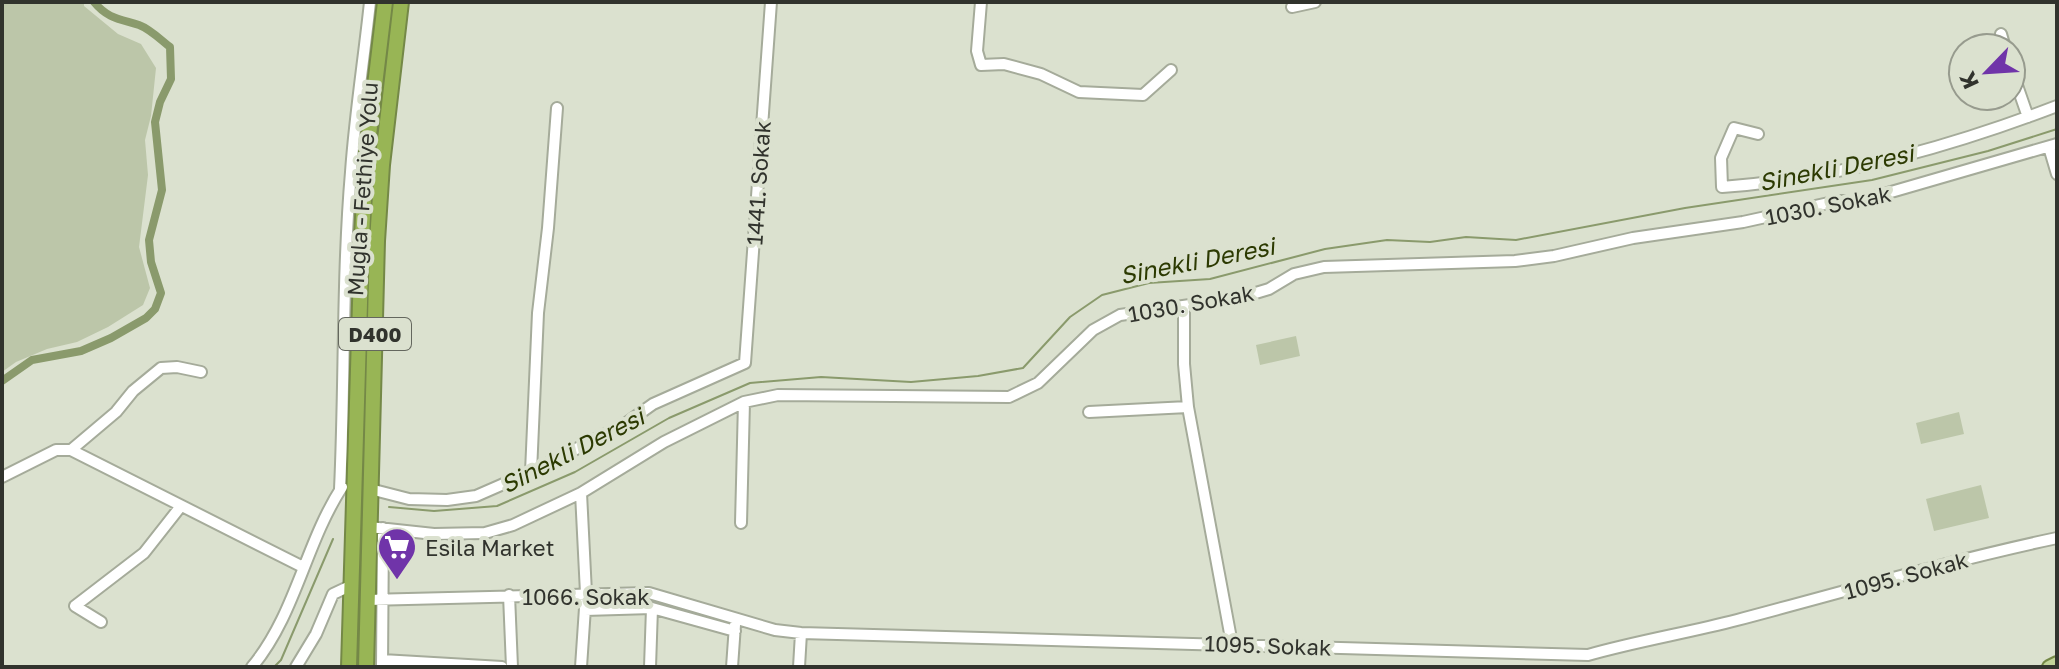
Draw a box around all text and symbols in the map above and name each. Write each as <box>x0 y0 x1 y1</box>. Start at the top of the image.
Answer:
north arrow <box>1947 32 2027 112</box>
text: K <box>1953 68 1984 94</box>
street label: Muğla - Fethiye Yolu <box>341 81 383 297</box>
street label: 1441. Sokak <box>740 120 776 246</box>
water label: Sinekli Deresi <box>1756 137 1918 196</box>
street label: 1030. Sokak <box>1763 180 1893 230</box>
water label: Sinekli Deresi <box>1117 230 1279 289</box>
street label: 1030. Sokak <box>1126 279 1256 327</box>
road number: D400 <box>339 318 411 350</box>
water label: Sinekli Deresi <box>495 400 651 499</box>
supermarket icon: Esila Market <box>376 526 418 581</box>
place label: Esila Market <box>425 534 554 561</box>
street label: 1095. Sokak <box>1841 546 1971 604</box>
street label: 1066. Sokak <box>522 583 650 610</box>
street label: 1095. Sokak <box>1204 629 1332 661</box>

